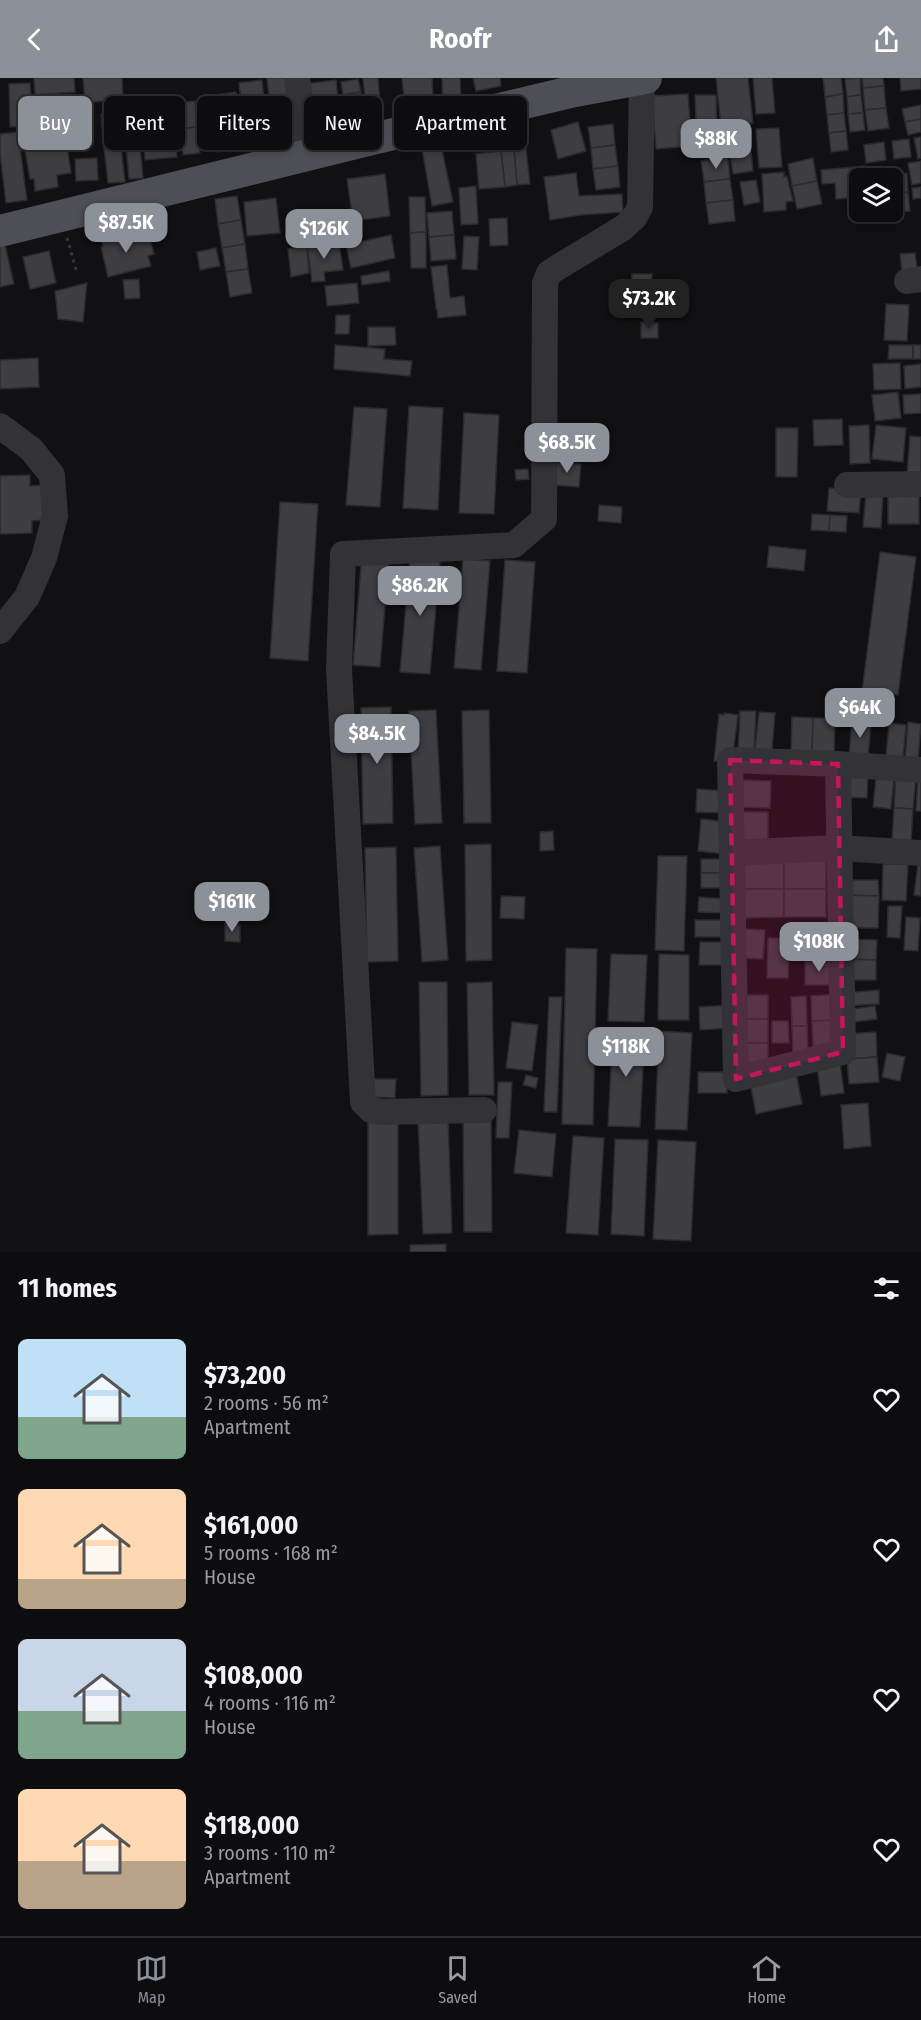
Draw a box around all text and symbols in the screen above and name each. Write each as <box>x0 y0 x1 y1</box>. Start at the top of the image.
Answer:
icon: back <box>18 23 51 56</box>
text: Roofr <box>429 23 492 55</box>
icon: share <box>870 23 903 56</box>
chip: Buy <box>18 96 92 150</box>
chip: Rent <box>104 96 185 150</box>
chip: Filters <box>197 96 292 150</box>
chip: New <box>304 96 382 150</box>
chip: Apartment <box>394 96 527 150</box>
pin: $88K <box>680 119 752 170</box>
text: $88K <box>695 126 737 150</box>
map controls <box>849 168 903 222</box>
button: layers <box>849 168 903 222</box>
pin: $87.5K <box>77 203 175 254</box>
pin: $126K <box>282 209 366 260</box>
text: $87.5K <box>99 210 154 234</box>
text: $126K <box>299 216 349 240</box>
pin: $73.2K <box>600 279 698 330</box>
text: $73.2K <box>622 286 676 310</box>
pin: $68.5K <box>518 423 616 474</box>
text: $68.5K <box>538 430 596 454</box>
pin: $86.2K <box>371 566 469 617</box>
text: $86.2K <box>392 573 448 597</box>
pin: $64K <box>824 688 896 739</box>
text: $64K <box>839 695 881 719</box>
pin: $84.5K <box>328 714 426 765</box>
text: $84.5K <box>348 721 406 745</box>
pin: $161K <box>190 882 274 933</box>
text: $161K <box>208 889 256 913</box>
pin: $108K <box>777 922 861 973</box>
text: $108K <box>794 929 844 953</box>
pin: $118K <box>584 1027 668 1078</box>
text: $118K <box>602 1034 650 1058</box>
icon: filters <box>870 1272 903 1305</box>
text: 11 homes <box>18 1273 117 1304</box>
text: $73,200 <box>204 1360 286 1391</box>
icon: home <box>66 1363 138 1435</box>
icon: heart <box>870 1383 903 1416</box>
text: 2 rooms · 56 m² <box>204 1391 329 1415</box>
text: Apartment <box>204 1415 291 1439</box>
text: $161,000 <box>204 1510 298 1541</box>
icon: home <box>66 1513 138 1585</box>
icon: heart <box>870 1533 903 1566</box>
text: 5 rooms · 168 m² <box>204 1541 338 1565</box>
text: House <box>204 1565 256 1589</box>
text: $108,000 <box>204 1660 303 1691</box>
icon: home <box>66 1663 138 1735</box>
icon: heart <box>870 1683 903 1716</box>
text: 4 rooms · 116 m² <box>204 1691 336 1715</box>
text: House <box>204 1715 256 1739</box>
text: $118,000 <box>204 1810 299 1841</box>
icon: home <box>66 1813 138 1885</box>
icon: heart <box>870 1833 903 1866</box>
text: 3 rooms · 110 m² <box>204 1841 336 1865</box>
text: Apartment <box>204 1865 291 1889</box>
tab: Map <box>135 1952 168 2007</box>
tab: Saved <box>438 1952 477 2007</box>
tab: Home <box>748 1952 786 2007</box>

